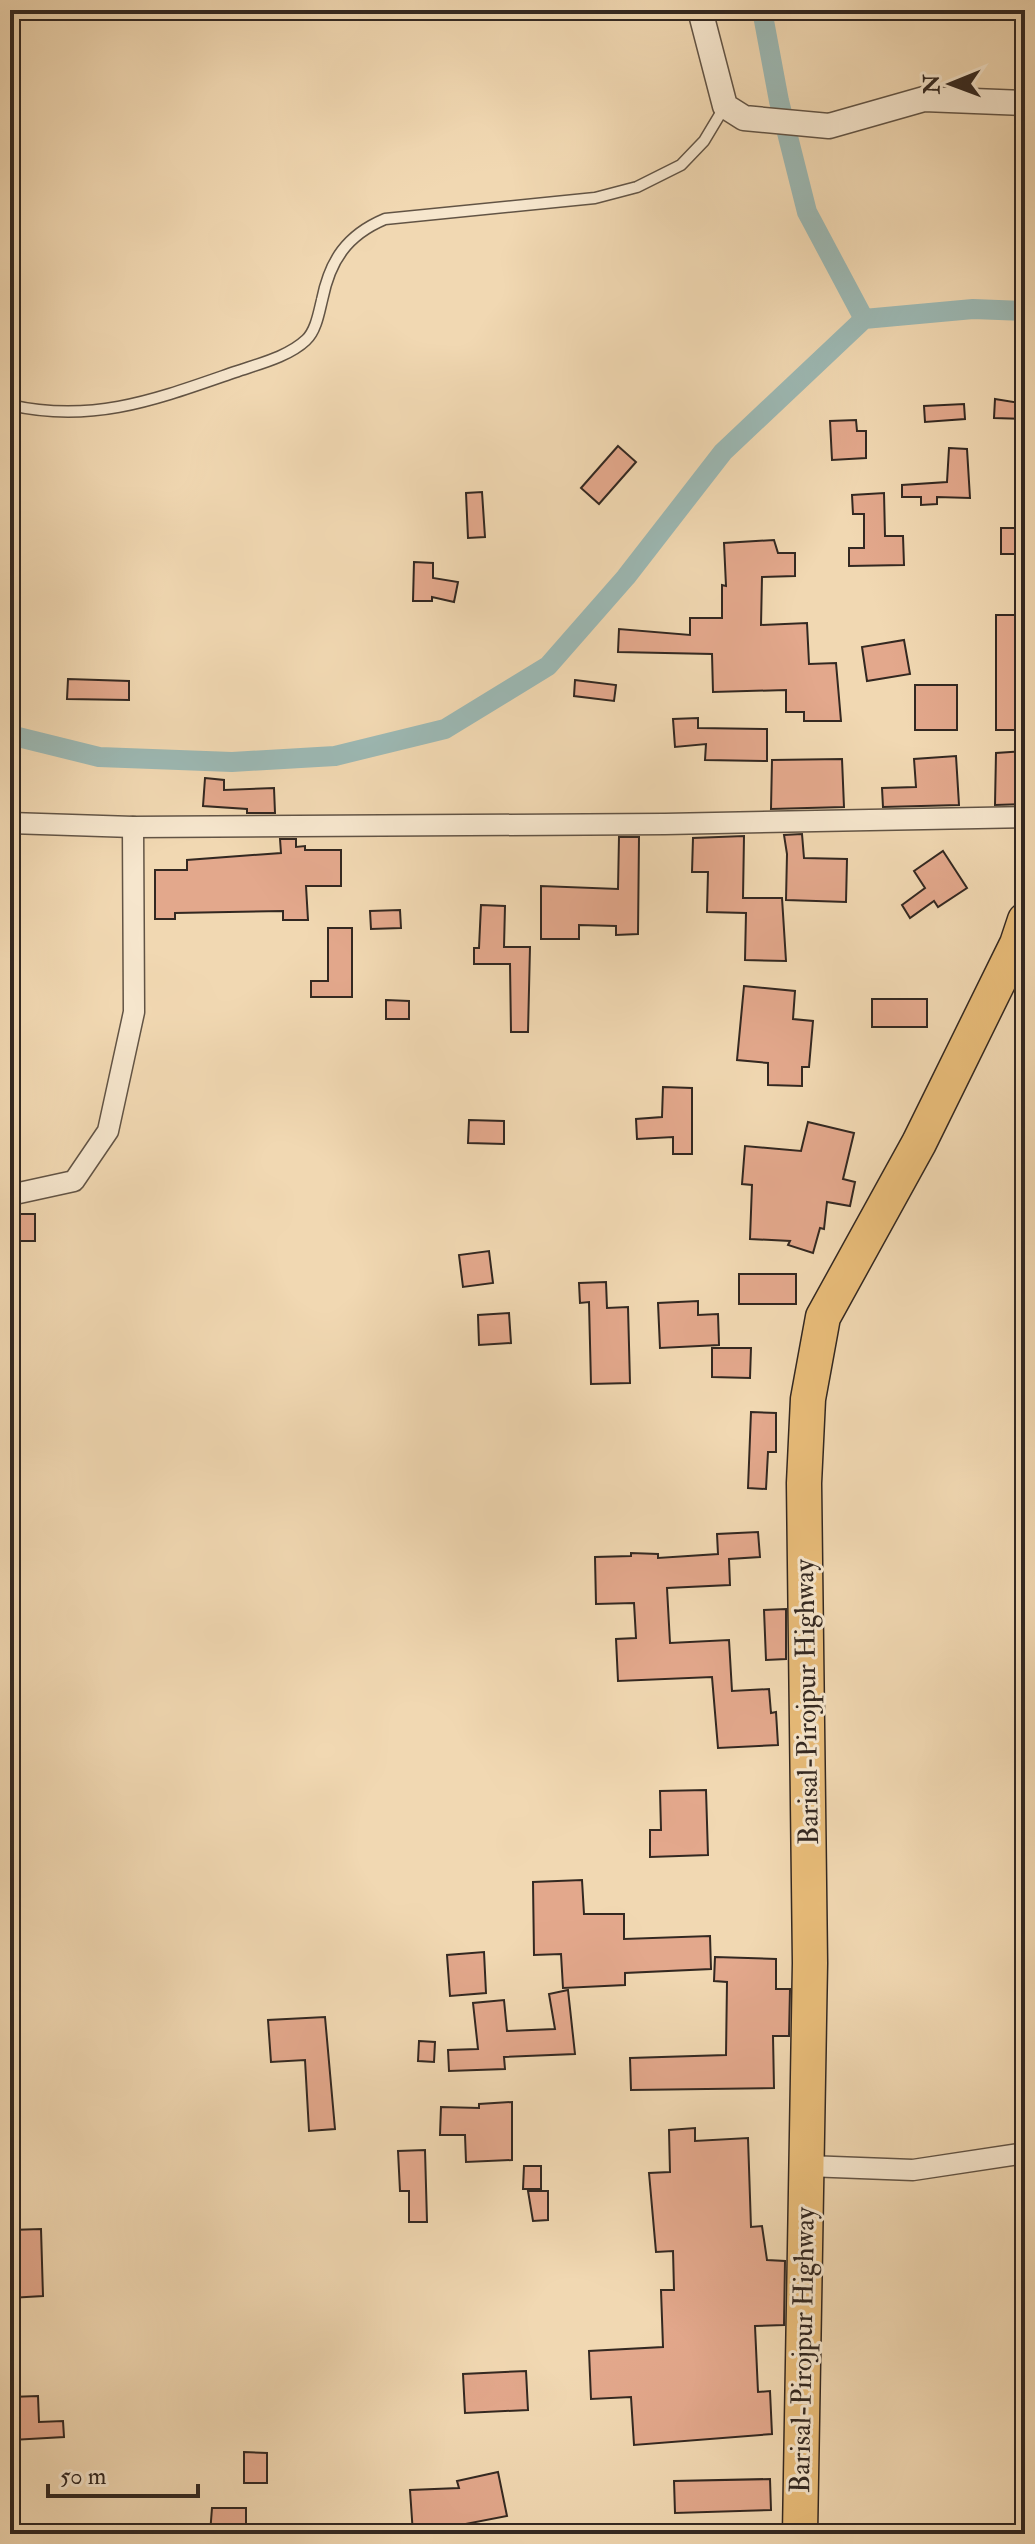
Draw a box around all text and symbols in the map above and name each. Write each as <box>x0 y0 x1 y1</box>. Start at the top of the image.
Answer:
north arrow <box>911 44 991 124</box>
text: N <box>918 74 946 95</box>
street label: Barisal-Pirojpur Highway <box>787 1558 827 1845</box>
street label: Barisal-Pirojpur Highway <box>783 2206 823 2493</box>
scale bar <box>48 2448 198 2498</box>
text: 50 m <box>60 2461 107 2492</box>

